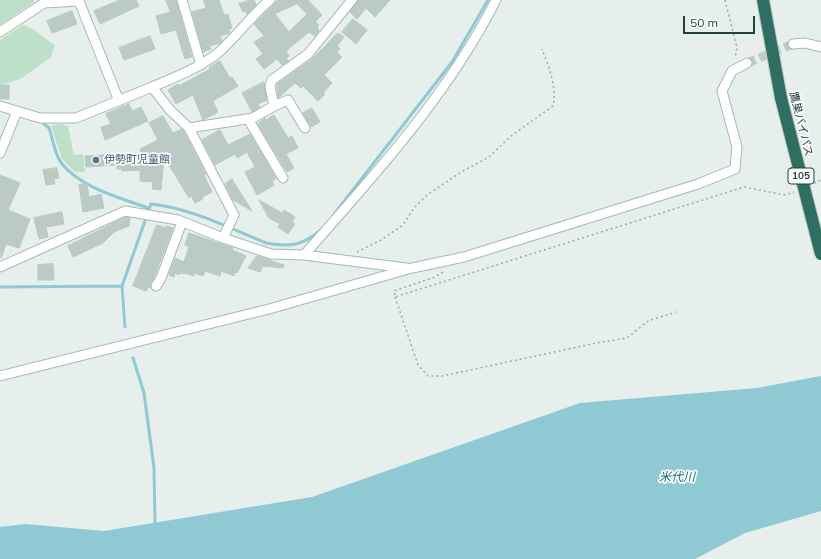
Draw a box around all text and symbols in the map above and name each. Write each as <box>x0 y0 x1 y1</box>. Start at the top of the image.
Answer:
scale bar <box>685 8 757 34</box>
text: 50 m <box>690 15 718 30</box>
street label: 鷹巣バイパス <box>787 90 815 158</box>
place label: 伊勢町児童館 <box>104 153 170 167</box>
marker: 伊勢町児童館 <box>91 155 101 165</box>
road number: 105 <box>788 168 814 184</box>
water label: 米代川 <box>659 470 695 484</box>

